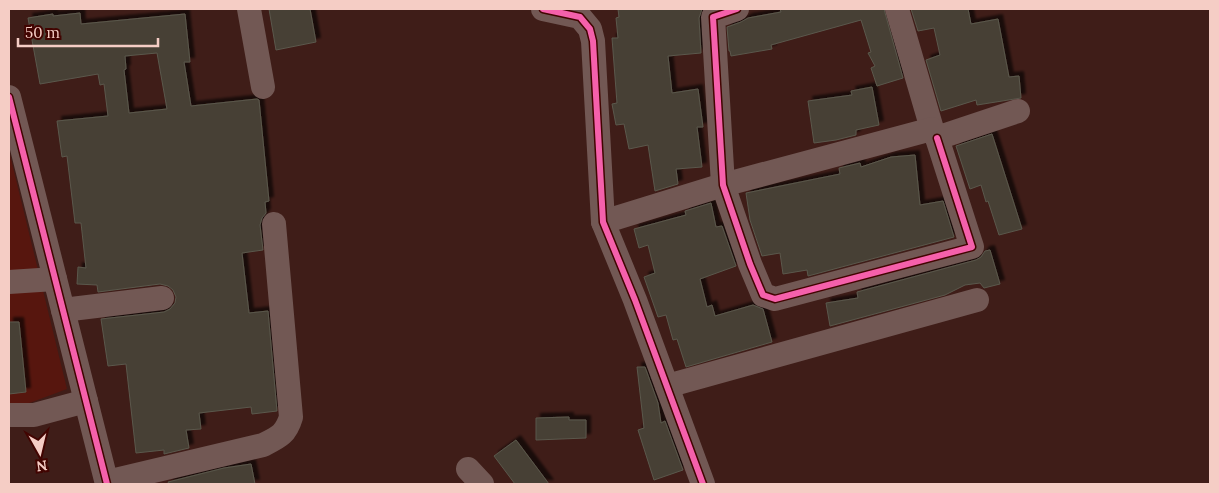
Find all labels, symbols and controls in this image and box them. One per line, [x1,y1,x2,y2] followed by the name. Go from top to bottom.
[18,15,158,47] scale bar
[25,23,60,42] text: 50 m
[15,428,65,478] north arrow
[35,456,48,476] text: N

